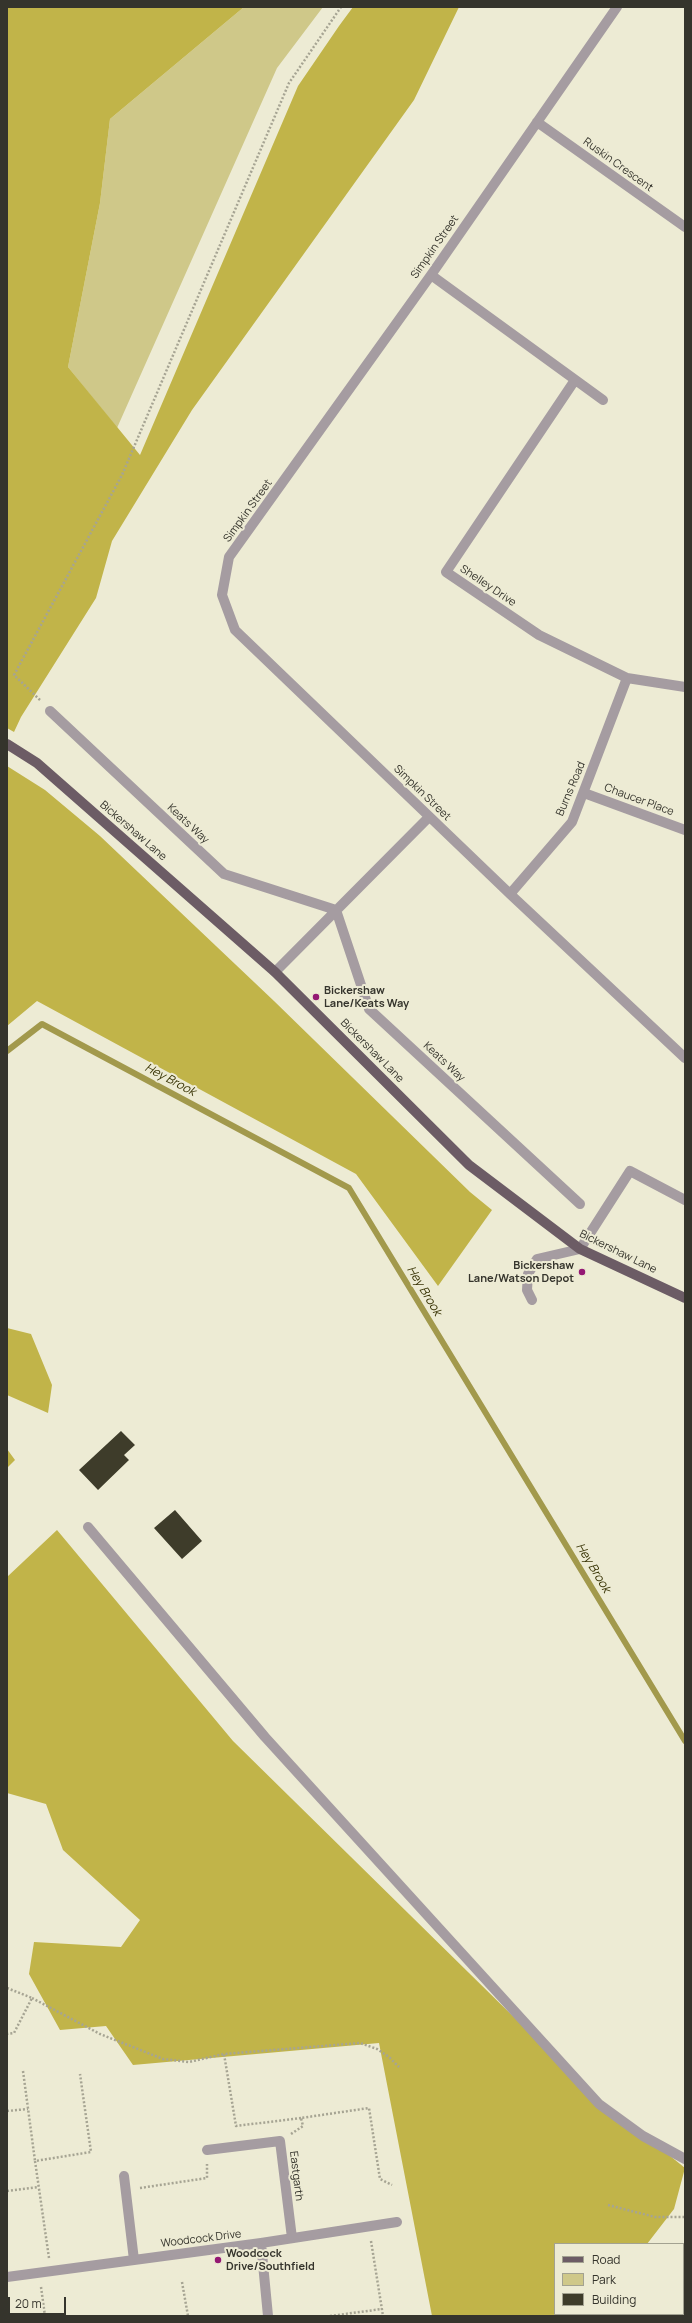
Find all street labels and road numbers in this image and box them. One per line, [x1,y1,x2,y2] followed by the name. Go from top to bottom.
[581,135,655,195] street label: Ruskin Crescent
[408,213,462,281] street label: Simpkin Street
[221,477,275,545] street label: Simpkin Street
[457,562,519,610] street label: Shelley Drive
[554,760,588,818] street label: Burns Road
[391,762,453,824] street label: Simpkin Street
[602,781,676,819] street label: Chaucer Place
[97,798,169,864] street label: Bickershaw Lane
[164,801,212,847] street label: Keats Way
[337,1016,407,1086] street label: Bickershaw Lane
[420,1039,468,1085] street label: Keats Way
[577,1228,659,1276] street label: Bickershaw Lane
[286,2150,306,2202] street label: Eastgarth
[160,2228,242,2250] street label: Woodcock Drive

